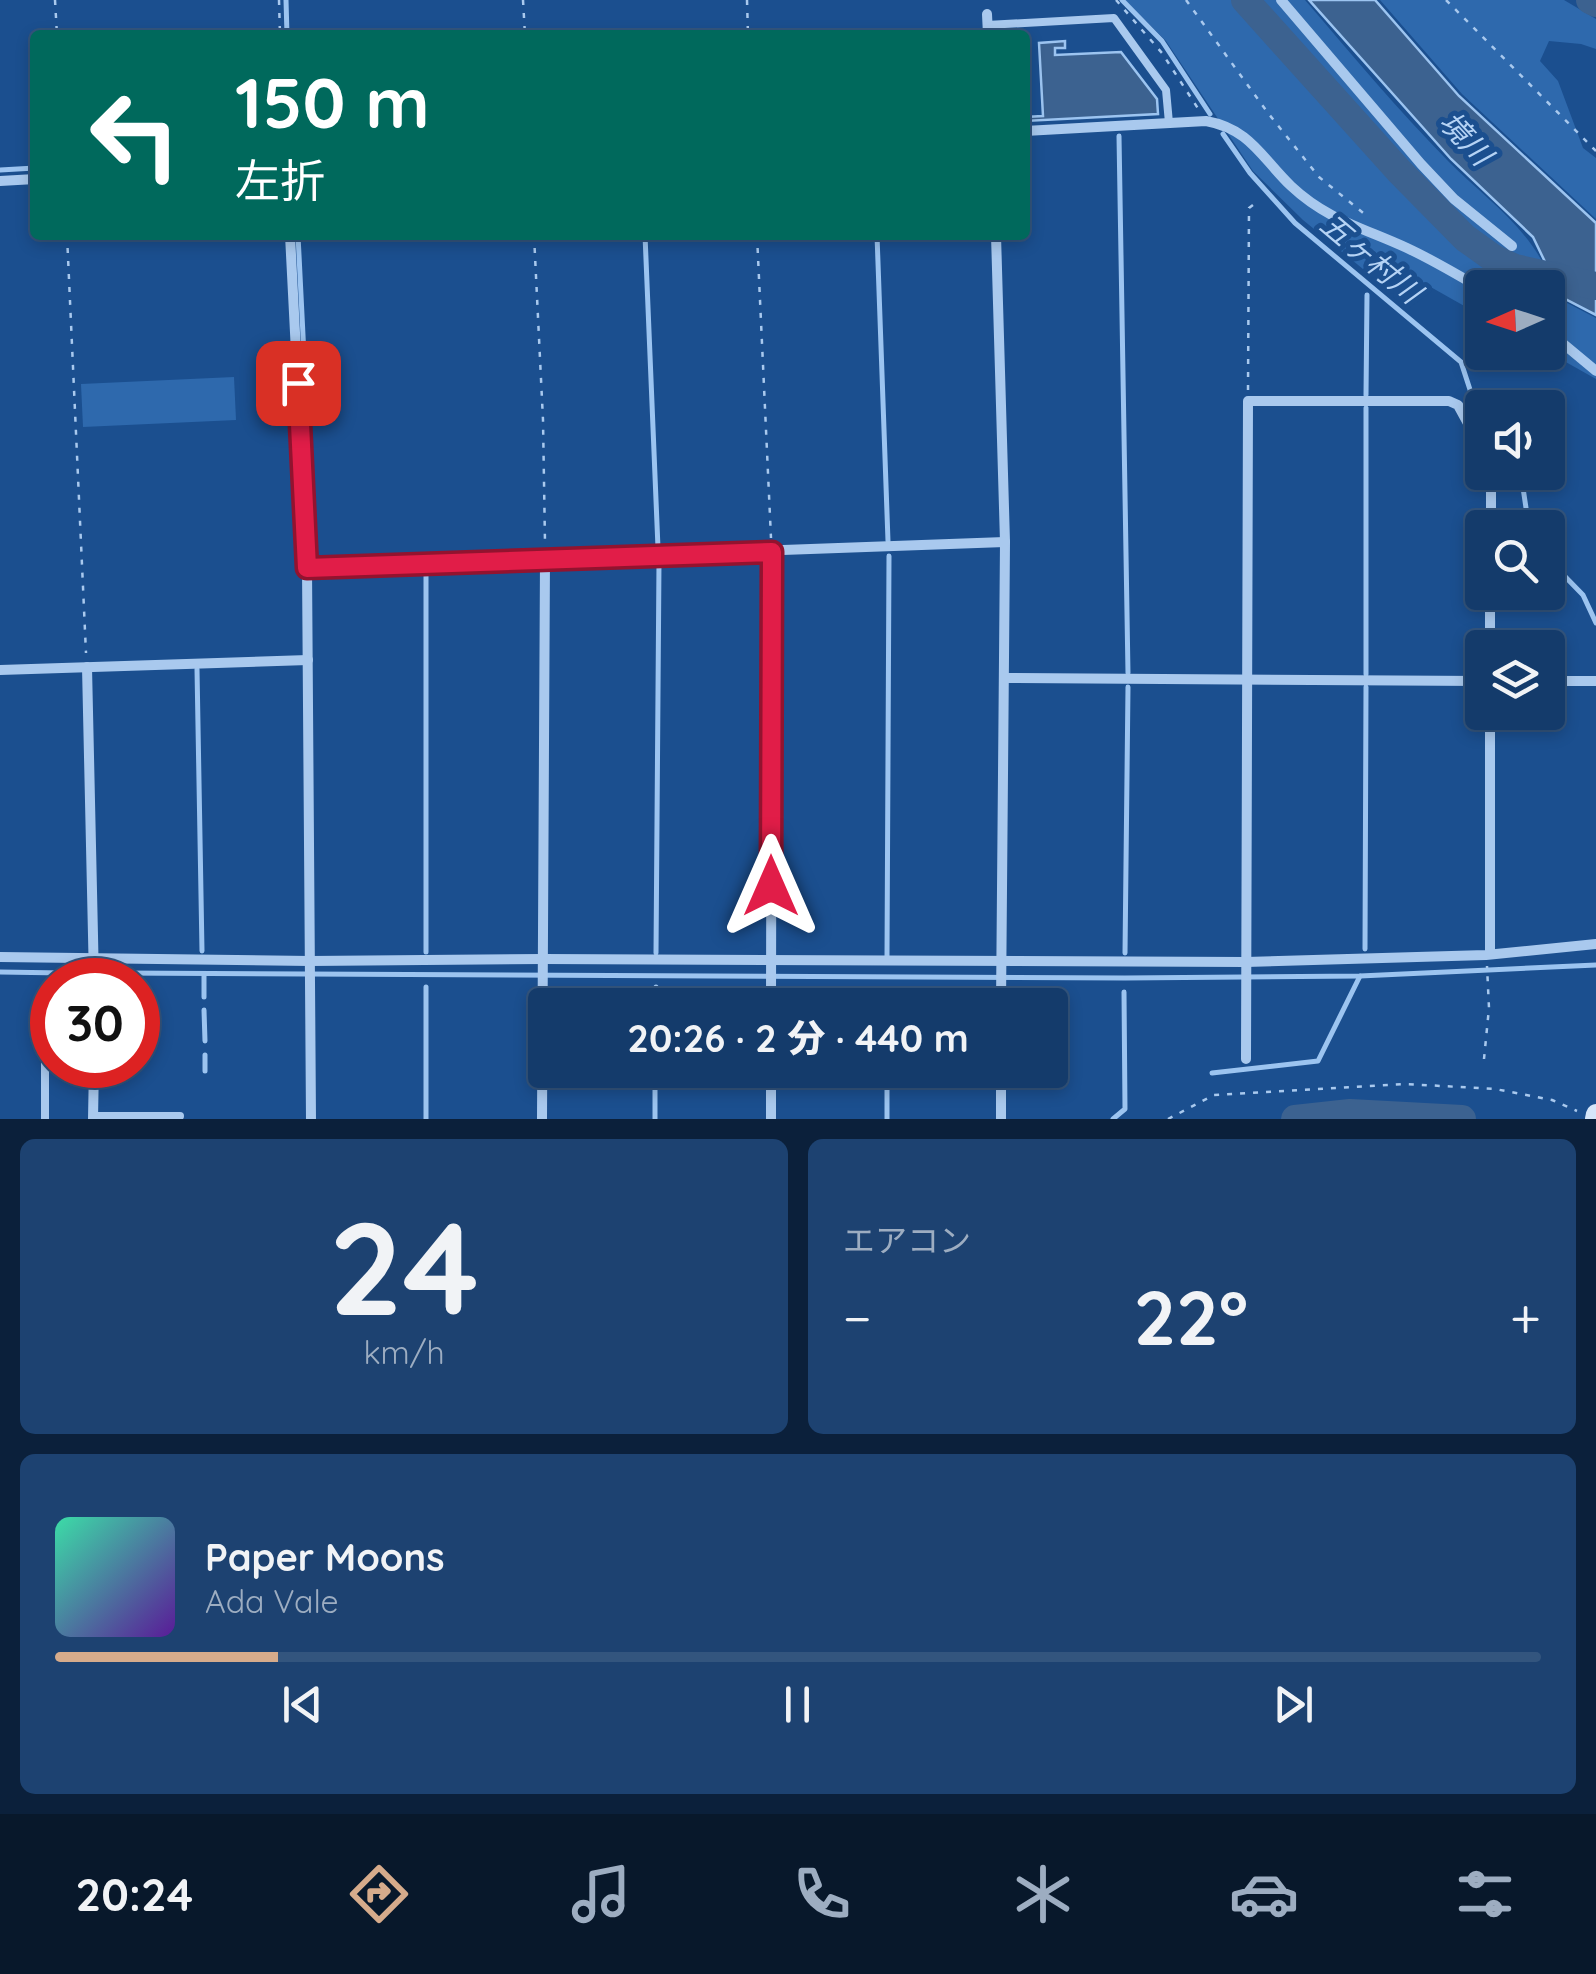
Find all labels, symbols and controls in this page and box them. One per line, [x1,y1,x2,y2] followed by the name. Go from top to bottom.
[235,58,430,146] text: 150 m
[70,70,200,200] icon: left
[1432,103,1502,175] water label: 境川
[235,152,325,208] text: 左折
[1313,205,1431,313] water label: 五ヶ村川
[1465,270,1565,370] north arrow
[1465,270,1565,730] map controls
[256,341,341,426] pin
[271,356,326,411] icon: arrive
[1465,390,1565,490] button: sound
[1465,510,1565,610] button: search
[1465,630,1565,730] button: layers
[719,834,823,938] position arrow
[30,958,160,1088] speed limit sign: 30
[627,1014,969,1062] text: 20:26 · 2 分 · 440 m
[329,1185,479,1348] text: 24
[843,1220,971,1260] text: エアコン
[1133,1270,1248,1364] text: 22°
[843,1283,872,1352] text: −
[1510,1283,1541,1352] text: +
[363,1332,445,1372] text: km/h
[205,1533,445,1581] text: Paper Moons
[205,1581,339,1621] text: Ada Vale
[275,1677,330,1732] icon: previous
[770,1677,825,1732] icon: pause
[1266,1677,1321,1732] icon: next
[344,1859,414,1929] icon: directions
[566,1859,636,1929] icon: music
[787,1859,857,1929] icon: phone
[1008,1859,1078,1929] icon: climate
[1229,1859,1299,1929] icon: car
[1450,1859,1520,1929] icon: filters
[76,1866,193,1922] text: 20:24

